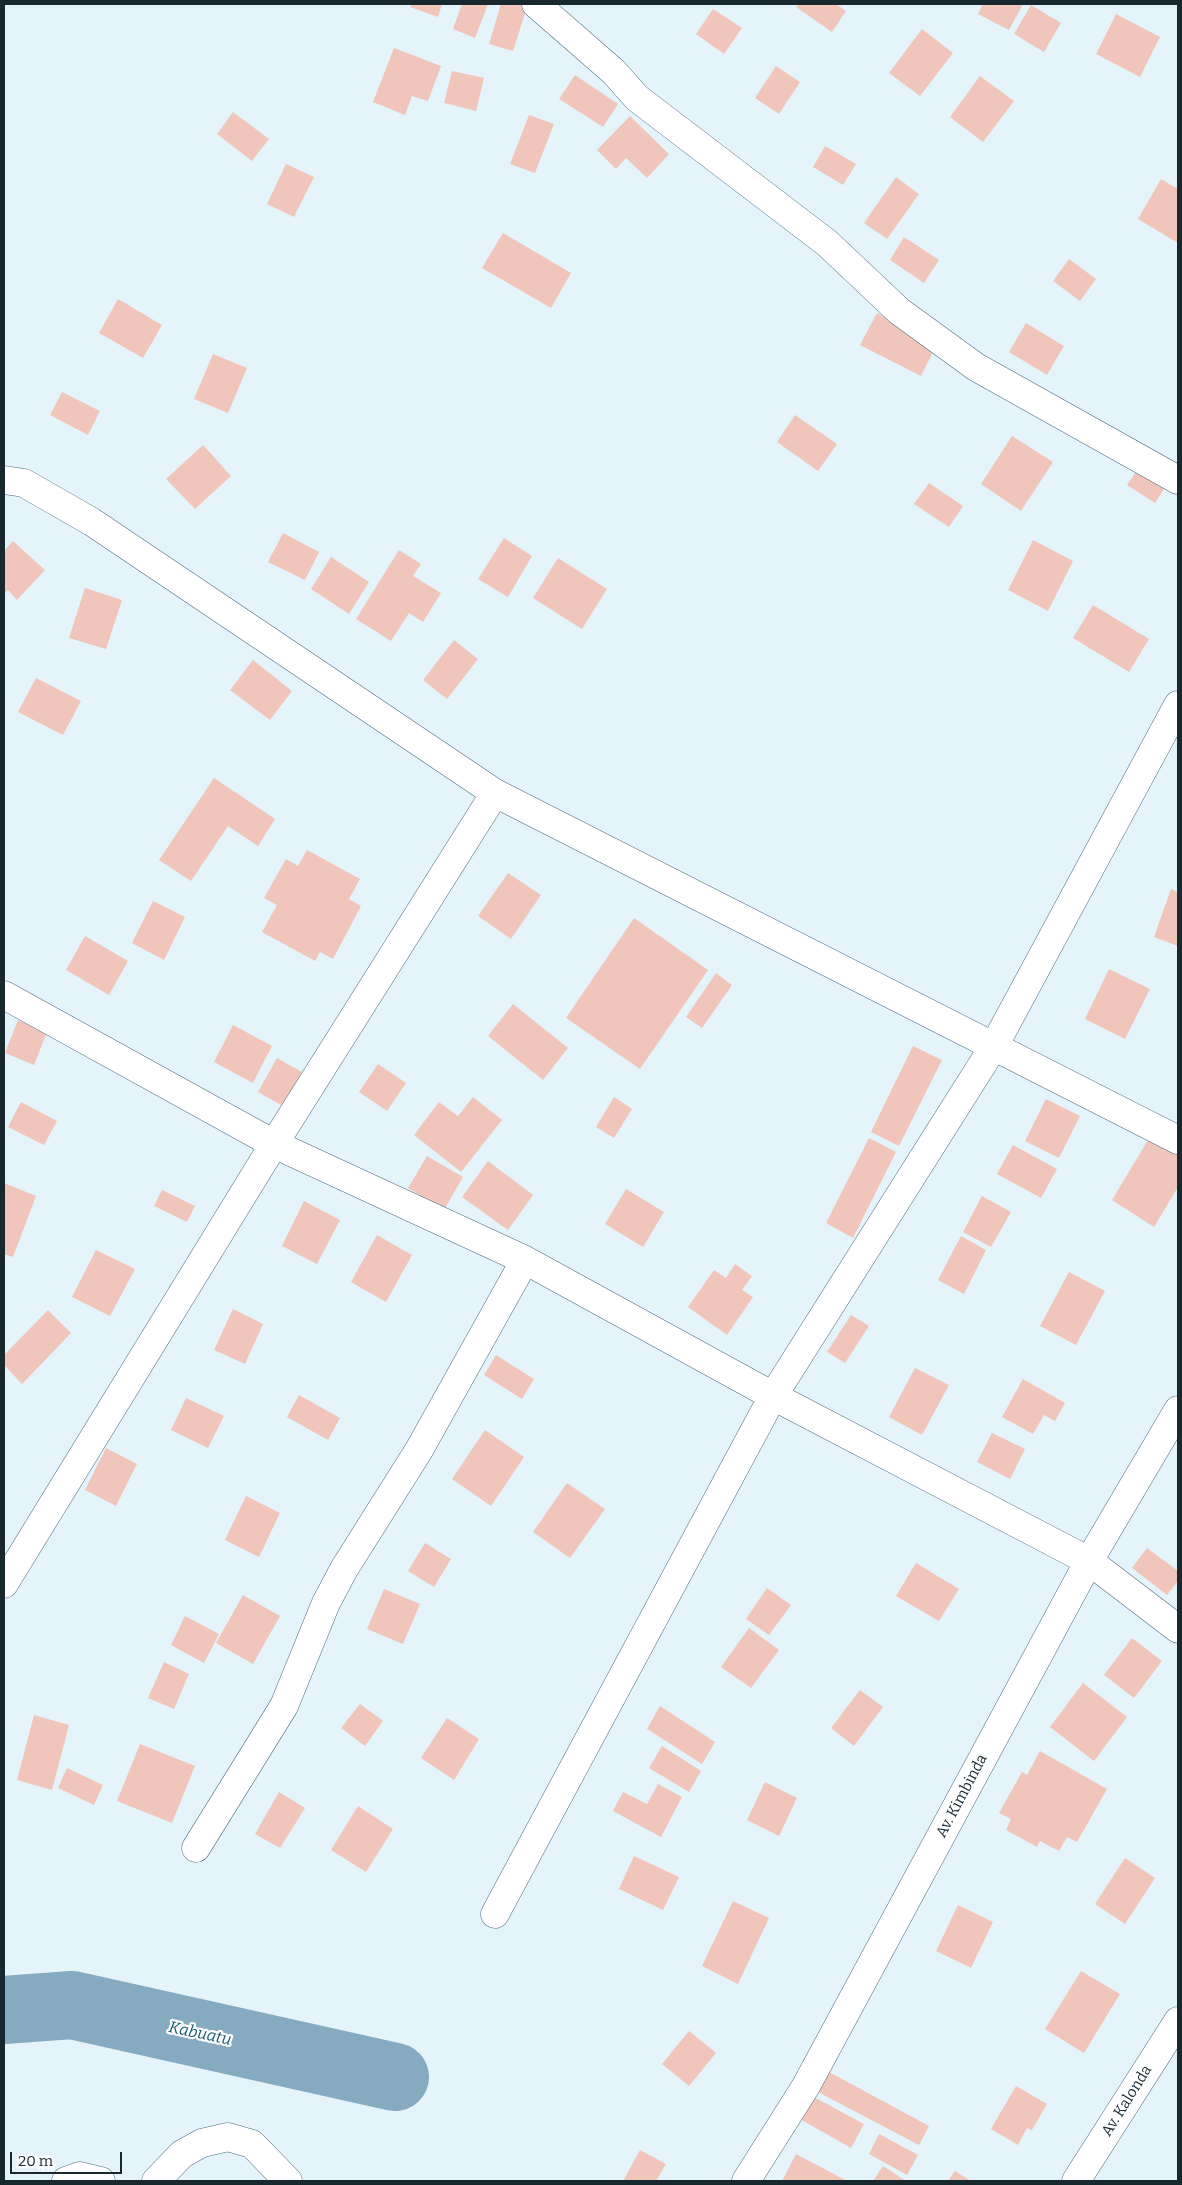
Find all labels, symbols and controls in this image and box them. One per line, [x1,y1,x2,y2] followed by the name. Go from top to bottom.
[933,1751,991,1841] street label: Av. Kimbinda
[167,2018,233,2050] water label: Kabuatu
[1098,2062,1156,2140] street label: Av. Kalonda
[12,2142,125,2174] scale bar
[18,2152,53,2170] text: 20 m

